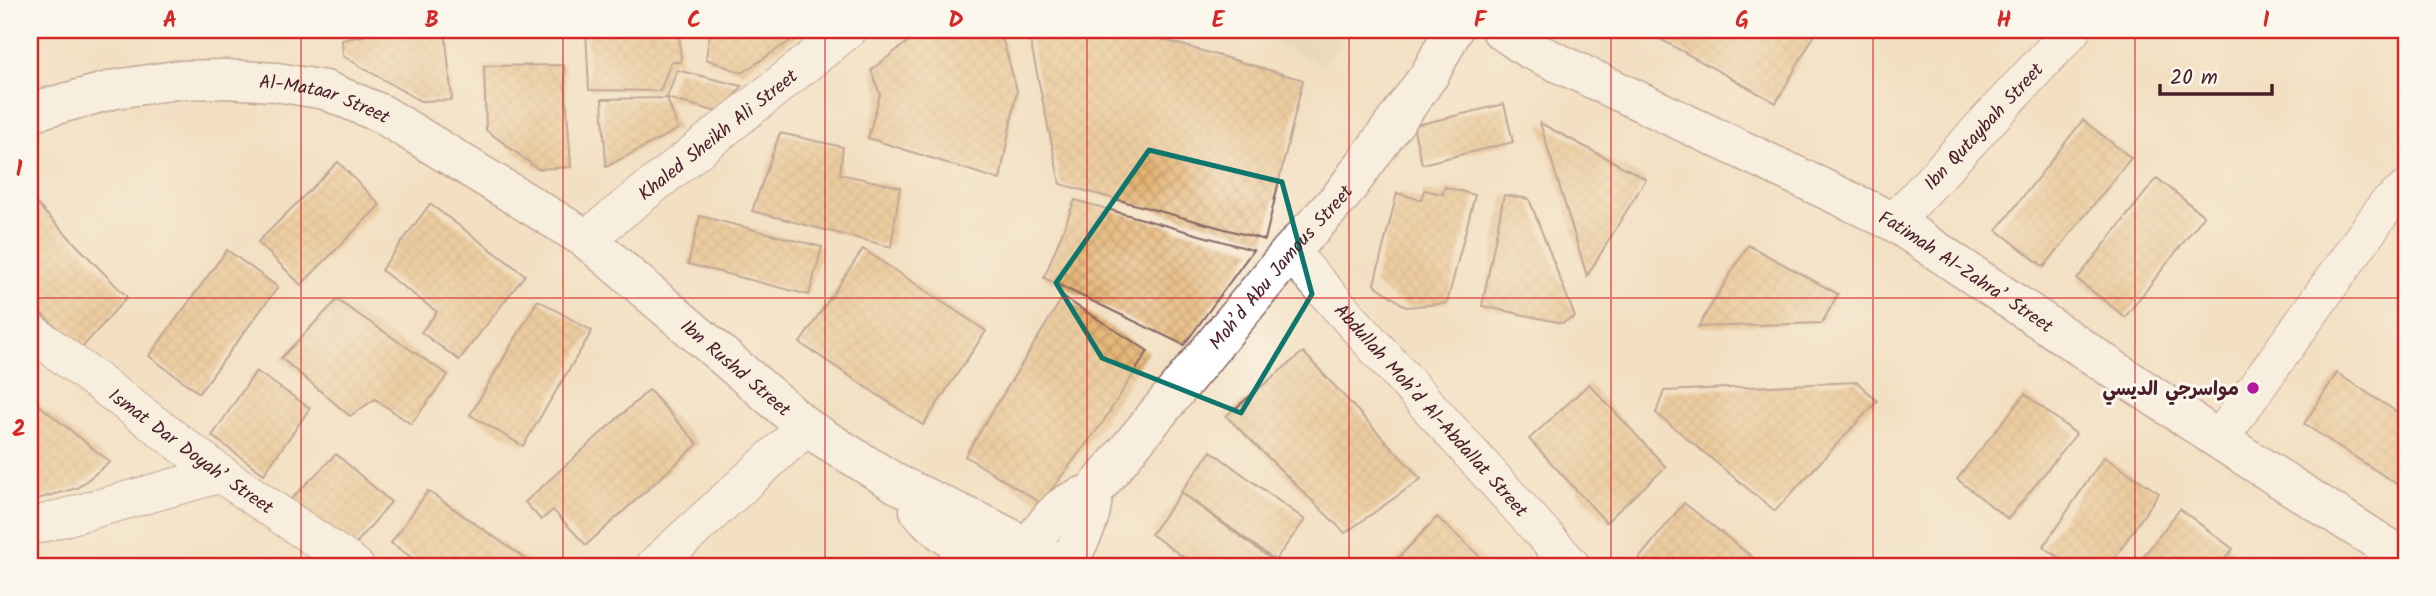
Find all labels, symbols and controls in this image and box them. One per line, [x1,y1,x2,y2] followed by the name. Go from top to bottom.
[163,3,177,39] text: A
[425,3,439,39] text: B
[687,3,701,39] text: C
[948,3,964,39] text: D
[1212,3,1226,39] text: E
[1474,3,1488,39] text: F
[1735,3,1749,39] text: G
[1997,3,2012,39] text: H
[2262,3,2270,39] text: I
[2160,52,2272,96] scale bar
[1917,56,2052,198] street label: Ibn Qutaybah Street
[632,62,806,209] street label: Khaled Sheikh Ali Street
[2170,62,2218,95] text: 20 m
[258,68,396,133] street label: Al-Mataar Street
[16,152,23,188] text: 1
[1202,179,1362,357] street label: Moh’d Abu Jamous Street
[1873,204,2059,342] street label: Fatimah Al-Zahra’ Street
[1326,297,1535,525] street label: Abdullah Moh’d Al-Abdallat Street
[673,313,797,425] street label: Ibn Rushd Street
[2102,375,2239,405] place label: مواسرجي الديسي
[2245,380,2261,396] marker: مواسرجي الديسي
[101,382,280,523] street label: Ismat Dar Doyah’ Street
[12,412,26,448] text: 2

